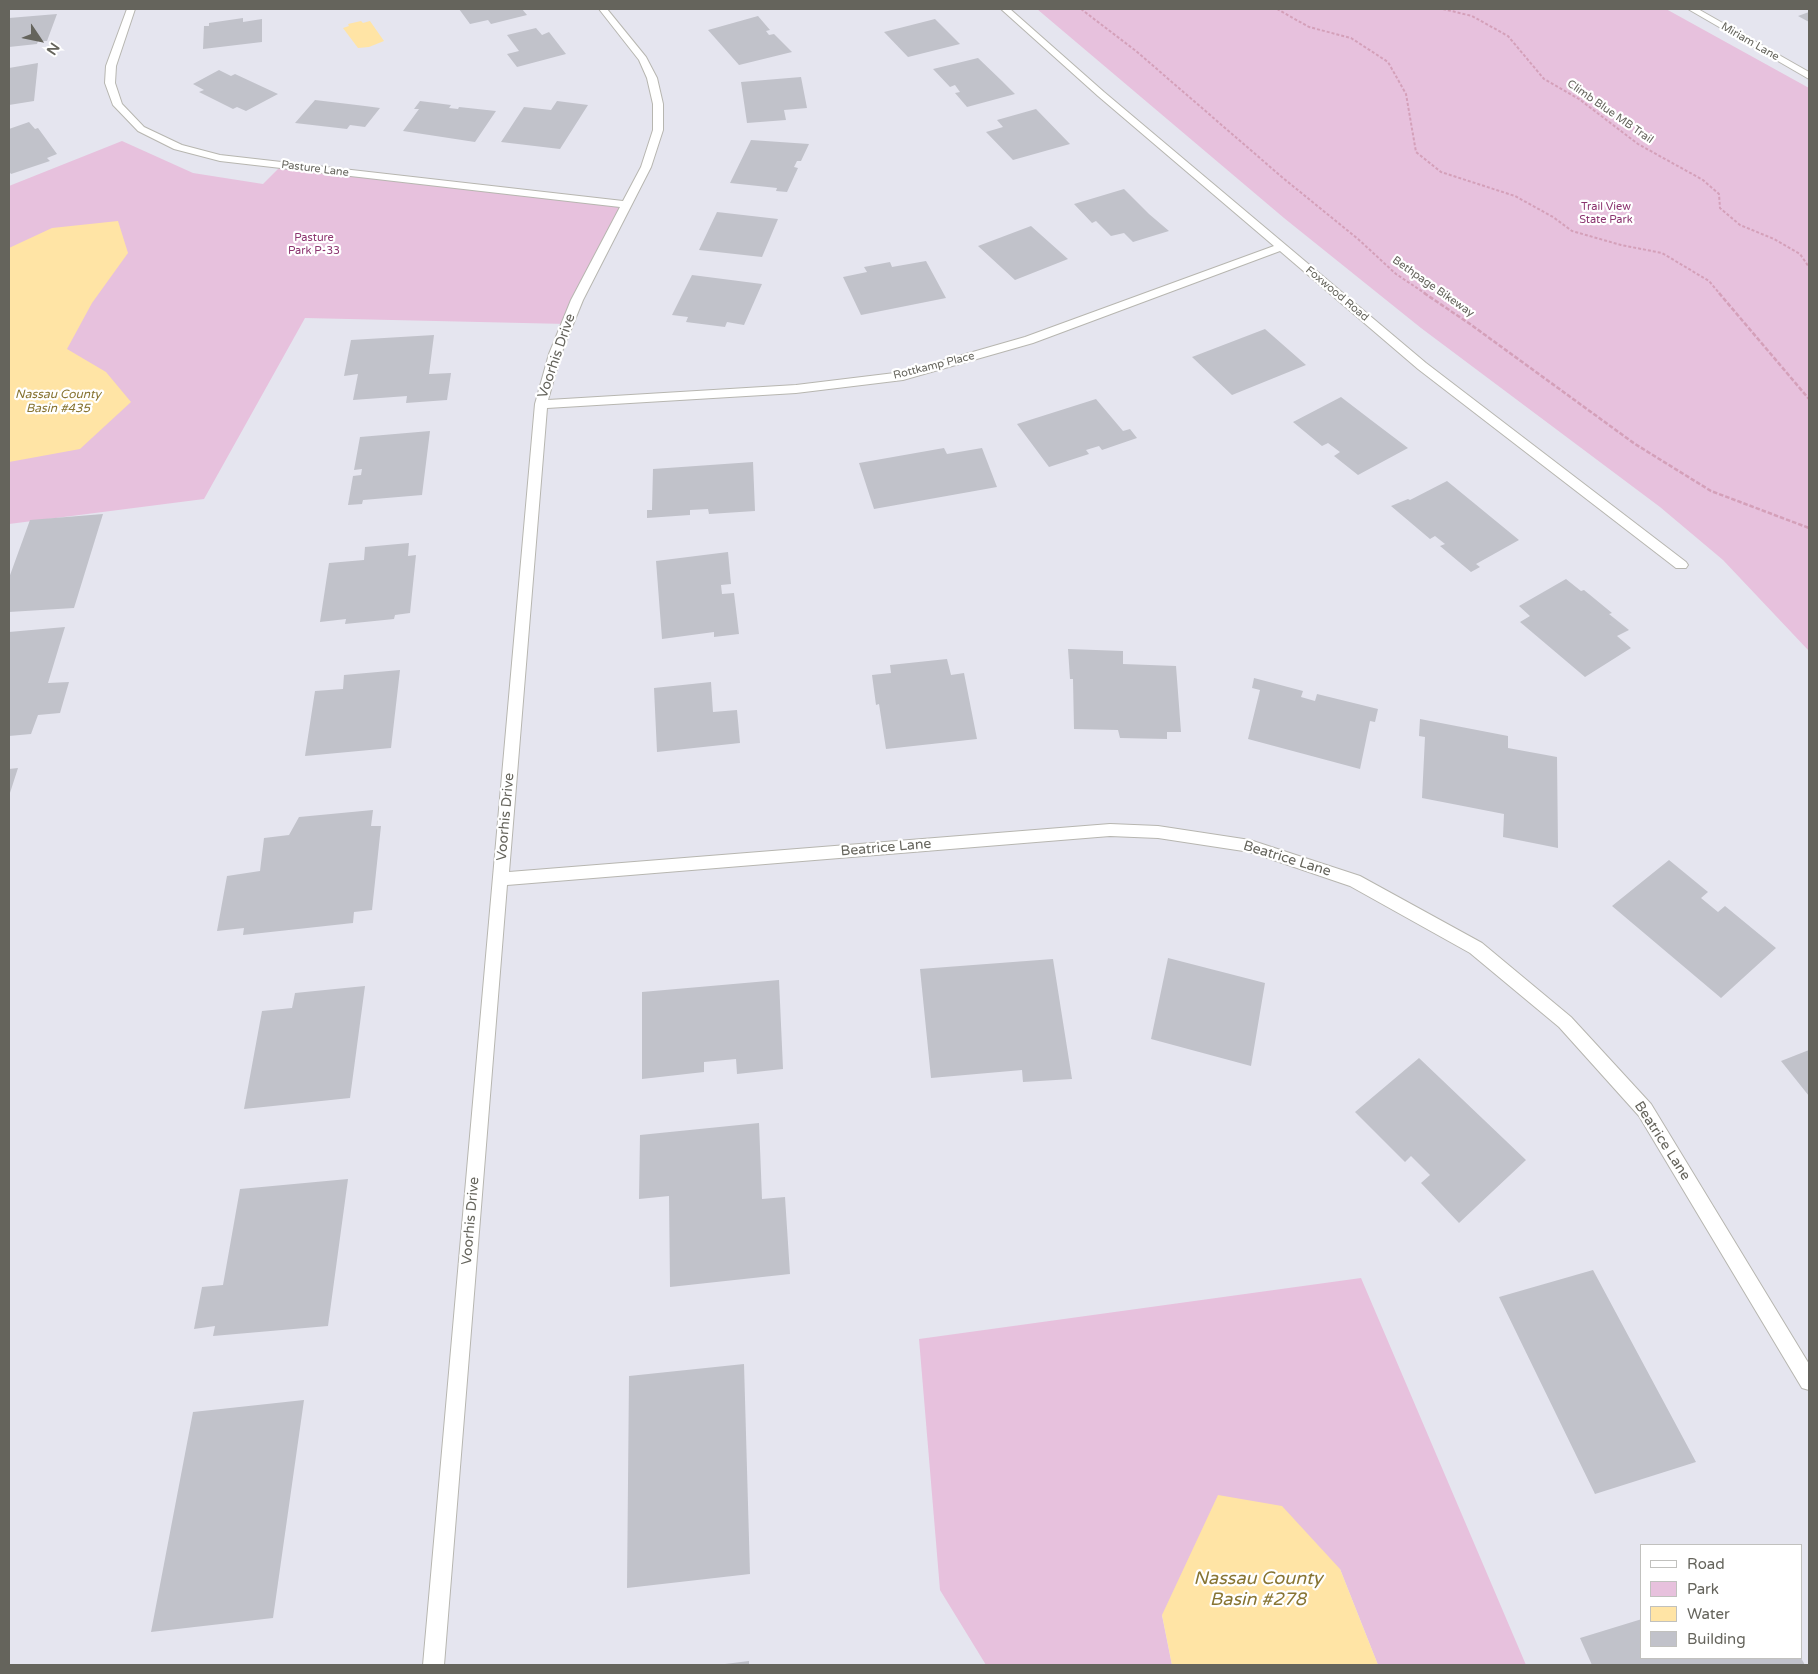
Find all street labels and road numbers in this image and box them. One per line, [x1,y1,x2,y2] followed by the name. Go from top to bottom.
[1719,20,1781,64] street label: Miriam Lane
[1564,77,1656,147] street label: Climb Blue MB Trail
[280,158,350,180] street label: Pasture Lane
[1390,254,1476,320] street label: Bethpage Bikeway
[1303,264,1371,324] street label: Foxwood Road
[535,312,579,400] street label: Voorhis Drive
[892,350,976,382] street label: Rottkamp Place
[494,772,518,862] street label: Voorhis Drive
[840,836,932,860] street label: Beatrice Lane
[1241,838,1333,880] street label: Beatrice Lane
[1630,1098,1694,1184] street label: Beatrice Lane
[459,1176,483,1266] street label: Voorhis Drive

